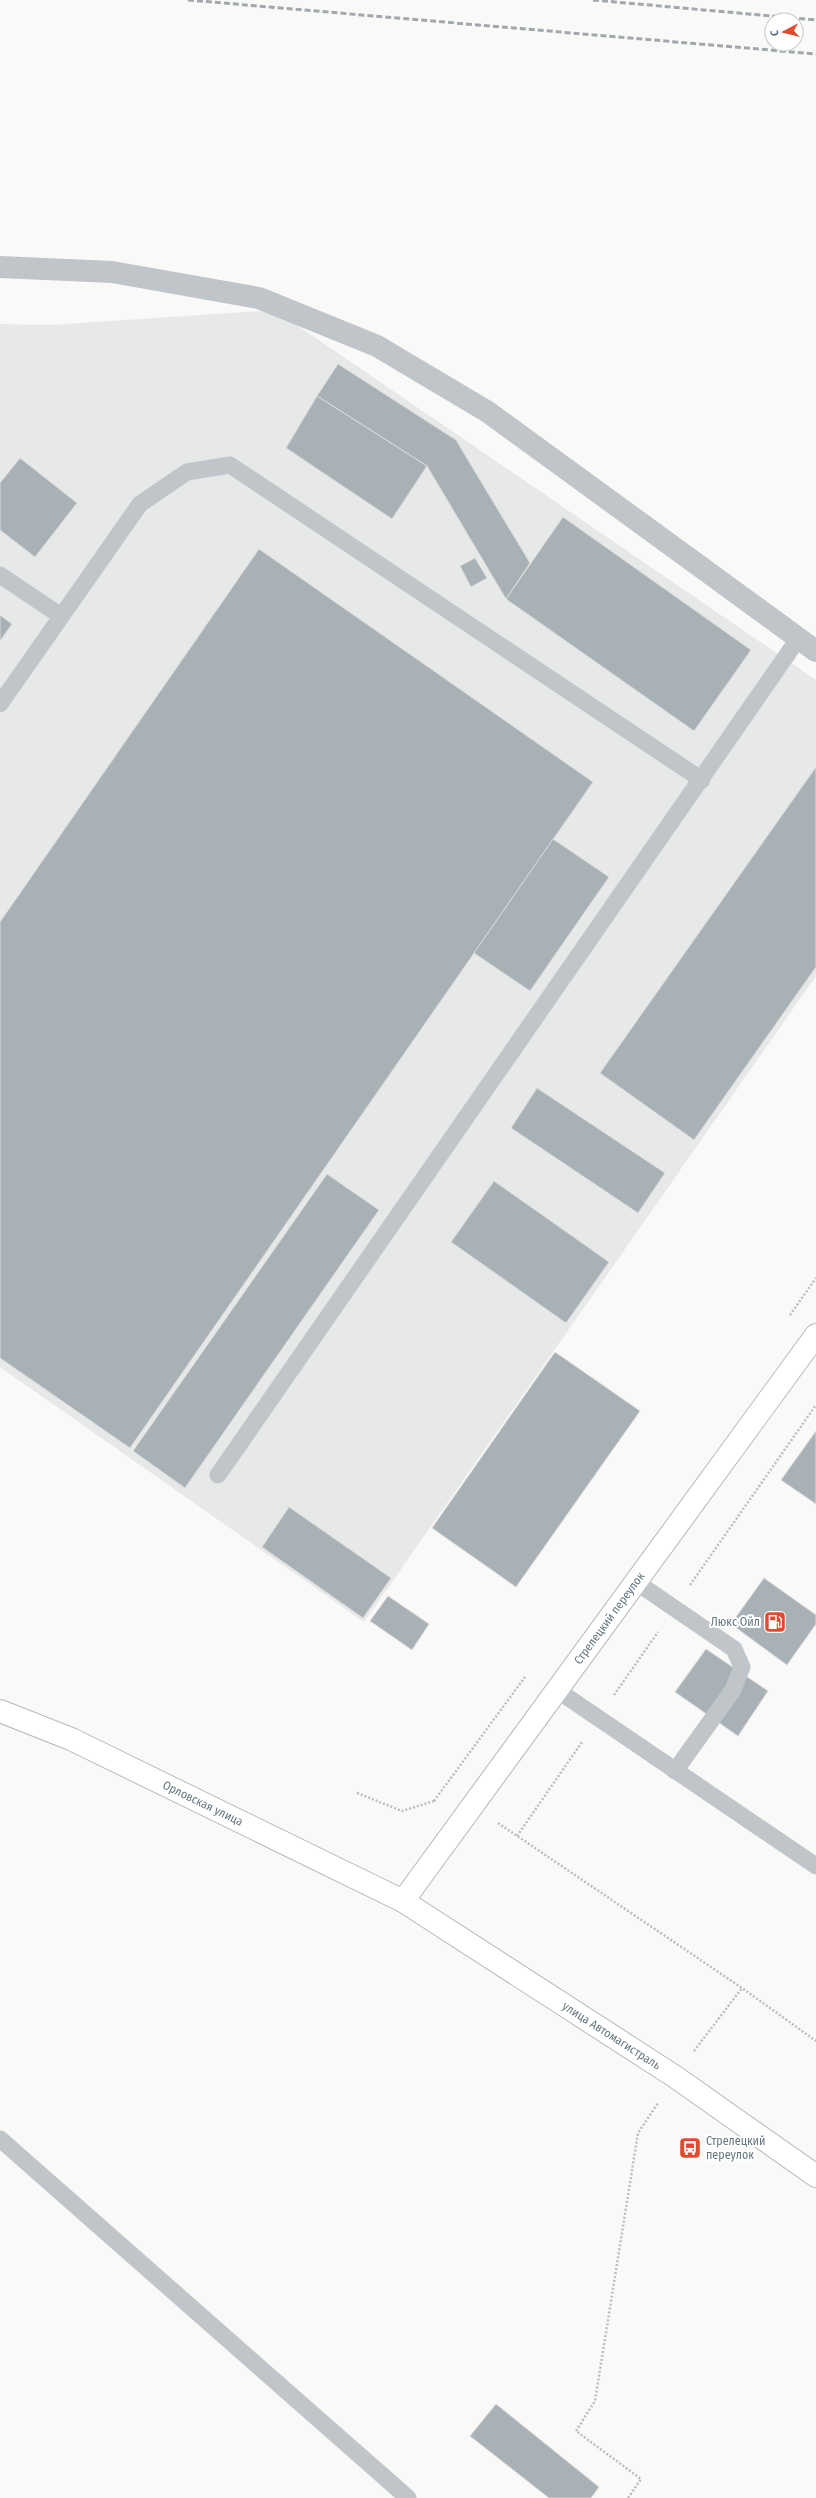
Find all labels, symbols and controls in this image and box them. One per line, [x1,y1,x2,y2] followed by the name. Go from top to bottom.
[764,12,804,52] north arrow
[768,29,781,37] text: С
[571,1569,648,1667] street label: Стрелецкий переулок
[762,1609,788,1635] fuel station icon: Люкс Ойл
[711,1615,760,1629] place label: Люкс Ойл
[160,1778,245,1829] street label: Орловская улица
[560,1999,664,2073] street label: улица Автомагистраль
[706,2134,766,2162] place label: Стрелецкий переулок
[677,2135,703,2161] bus stop icon: Стрелецкий переулок

